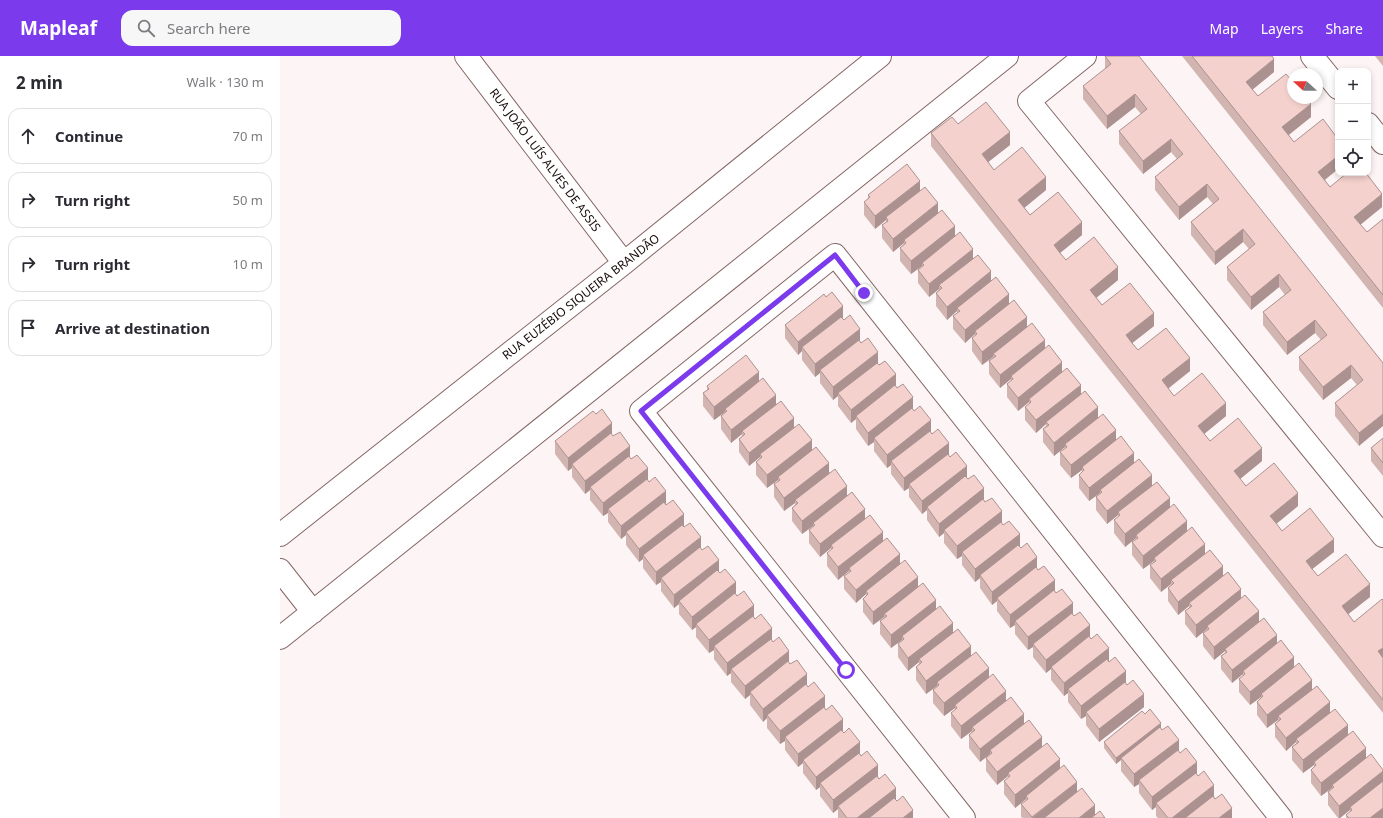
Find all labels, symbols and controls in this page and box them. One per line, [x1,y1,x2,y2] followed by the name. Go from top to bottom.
[121,10,401,46] search box
[20,15,97,41] text: Mapleaf
[135,17,157,39] icon: search
[167,18,251,38] text: Search here
[1210,19,1239,38] text: Map
[1261,19,1303,38] text: Layers
[1325,19,1363,38] text: Share
[1287,68,1323,104] north arrow
[1335,68,1371,176] map controls
[1335,68,1371,104] button: +
[16,71,63,94] text: 2 min
[186,73,264,91] text: Walk · 130 m
[486,85,605,235] street label: RUA JOÃO LUÍS ALVES DE ASSIS
[1335,104,1371,140] button: −
[17,125,39,147] icon: ahead
[55,126,123,146] text: Continue
[233,127,263,145] text: 70 m
[1335,140,1371,176] button: locate
[17,189,39,211] icon: right
[55,190,130,210] text: Turn right
[233,191,263,209] text: 50 m
[498,230,663,363] street label: RUA EUZÉBIO SIQUEIRA BRANDÃO
[17,253,39,275] icon: right
[55,254,130,274] text: Turn right
[233,255,263,273] text: 10 m
[855,284,873,302] route end
[17,317,39,339] icon: arrive
[55,318,210,338] text: Arrive at destination
[837,661,855,679] route start

